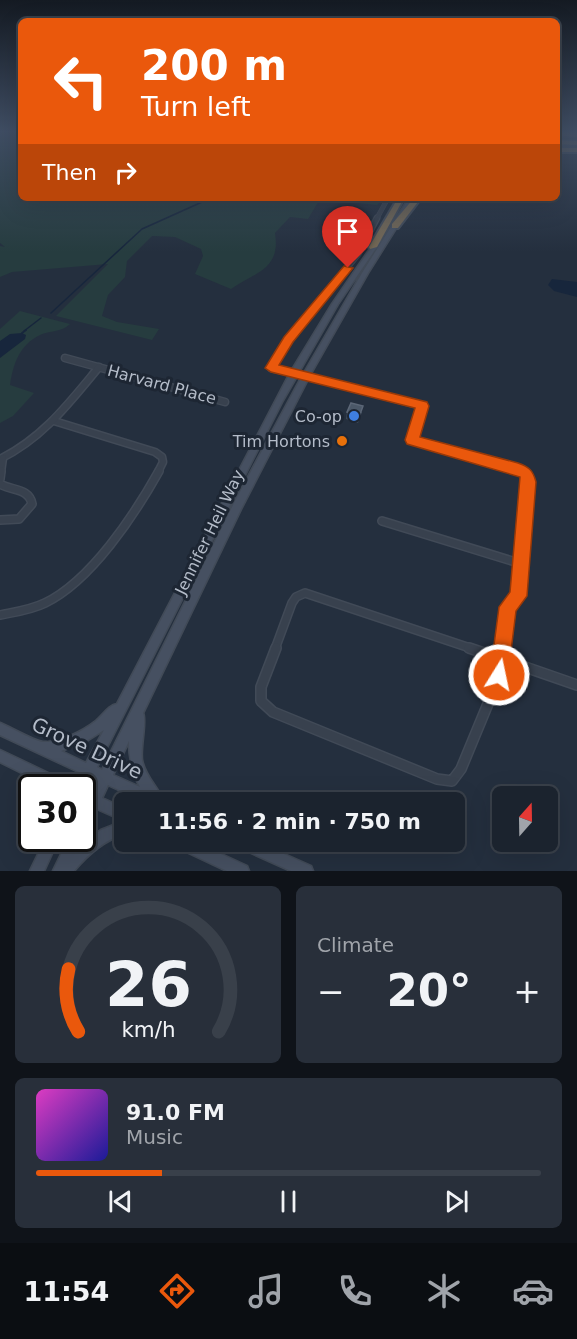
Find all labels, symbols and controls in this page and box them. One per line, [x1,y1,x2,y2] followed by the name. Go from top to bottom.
[141,41,287,90] text: 200 m
[42,42,120,120] icon: left
[141,91,251,122] text: Turn left
[109,156,142,189] icon: right
[42,160,97,185] text: Then
[322,206,373,268] pin
[331,215,364,248] icon: arrive
[105,361,218,408] street label: Harvard Place
[295,407,342,426] place label: Co-op
[347,409,361,423] marker: Co-op
[232,432,330,451] place label: Tim Hortons
[335,434,349,448] marker: Tim Hortons
[171,467,248,599] street label: Jennifer Heil Way
[467,643,531,707] position arrow
[28,712,146,784] street label: Grove Drive
[18,774,96,852] speed limit sign: 30
[492,786,558,852] north arrow
[492,786,558,852] map controls
[158,809,421,834] text: 11:56 · 2 min · 750 m
[317,933,394,957] text: Climate
[105,948,191,1021] text: 26
[386,964,472,1017] text: 20°
[317,972,345,1011] text: −
[513,972,541,1011] text: +
[121,1017,175,1042] text: km/h
[126,1100,225,1125] text: 91.0 FM
[126,1125,183,1149] text: Music
[104,1185,137,1218] icon: previous
[272,1185,305,1218] icon: pause
[440,1185,473,1218] icon: next
[156,1270,198,1312] icon: directions
[245,1270,287,1312] icon: music
[334,1270,376,1312] icon: phone
[423,1270,465,1312] icon: climate
[512,1270,554,1312] icon: car
[23,1276,109,1307] text: 11:54

